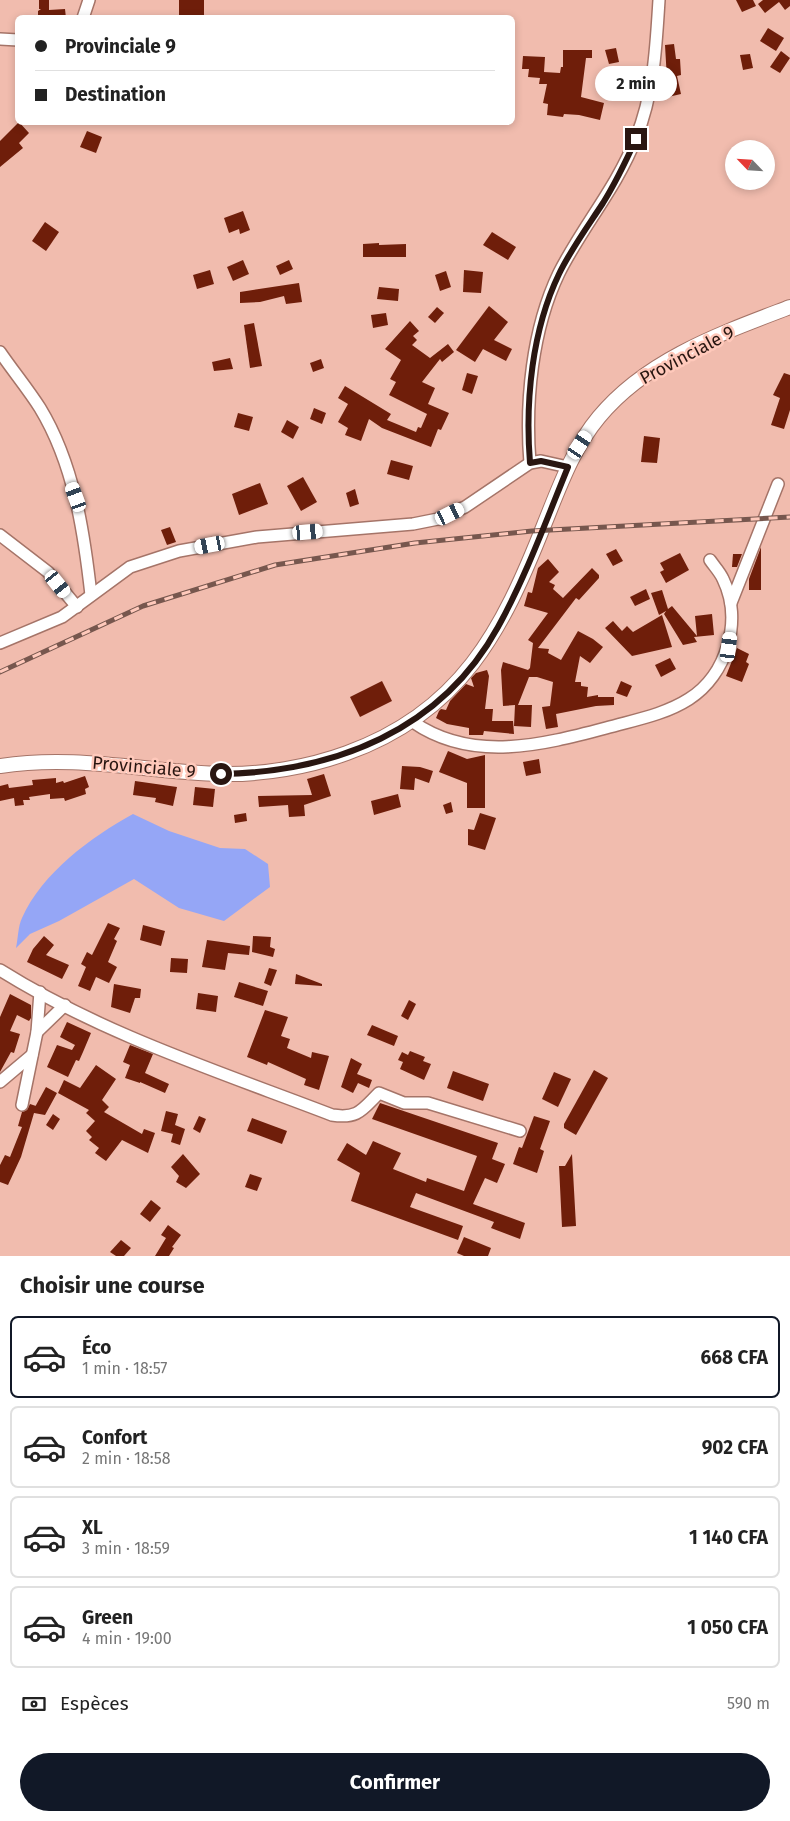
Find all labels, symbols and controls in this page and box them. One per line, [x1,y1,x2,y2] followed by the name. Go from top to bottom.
[65,35,176,58] text: Provinciale 9
[595,66,677,102] callout: 2 min
[616,74,656,93] text: 2 min
[65,83,166,106] text: Destination
[625,128,647,150] route end
[725,140,775,190] north arrow
[725,140,775,190] map controls
[636,321,738,389] street label: Provinciale 9
[565,428,594,462] car
[63,480,88,514] car
[433,501,466,527] car
[292,523,323,541] car
[193,535,226,555] car
[42,568,73,600] car
[719,631,738,663] car
[91,752,197,782] street label: Provinciale 9
[210,763,232,785] route start
[20,1272,205,1299] text: Choisir une course
[22,1335,67,1380] icon: car
[82,1336,111,1359] text: Éco
[701,1346,768,1369] text: 668 CFA
[82,1359,167,1378] text: 1 min · 18:57
[22,1425,67,1470] icon: car
[82,1426,147,1449] text: Confort
[702,1436,768,1459] text: 902 CFA
[82,1449,171,1468] text: 2 min · 18:58
[22,1515,67,1560] icon: car
[82,1516,103,1539] text: XL
[689,1526,768,1549] text: 1 140 CFA
[82,1539,170,1558] text: 3 min · 18:59
[22,1605,67,1650] icon: car
[82,1606,133,1629] text: Green
[687,1616,768,1639] text: 1 050 CFA
[82,1629,172,1648] text: 4 min · 19:00
[20,1690,48,1718] icon: cash
[60,1692,129,1715] text: Espèces
[727,1694,770,1713] text: 590 m
[20,1753,770,1811] button: Confirmer

